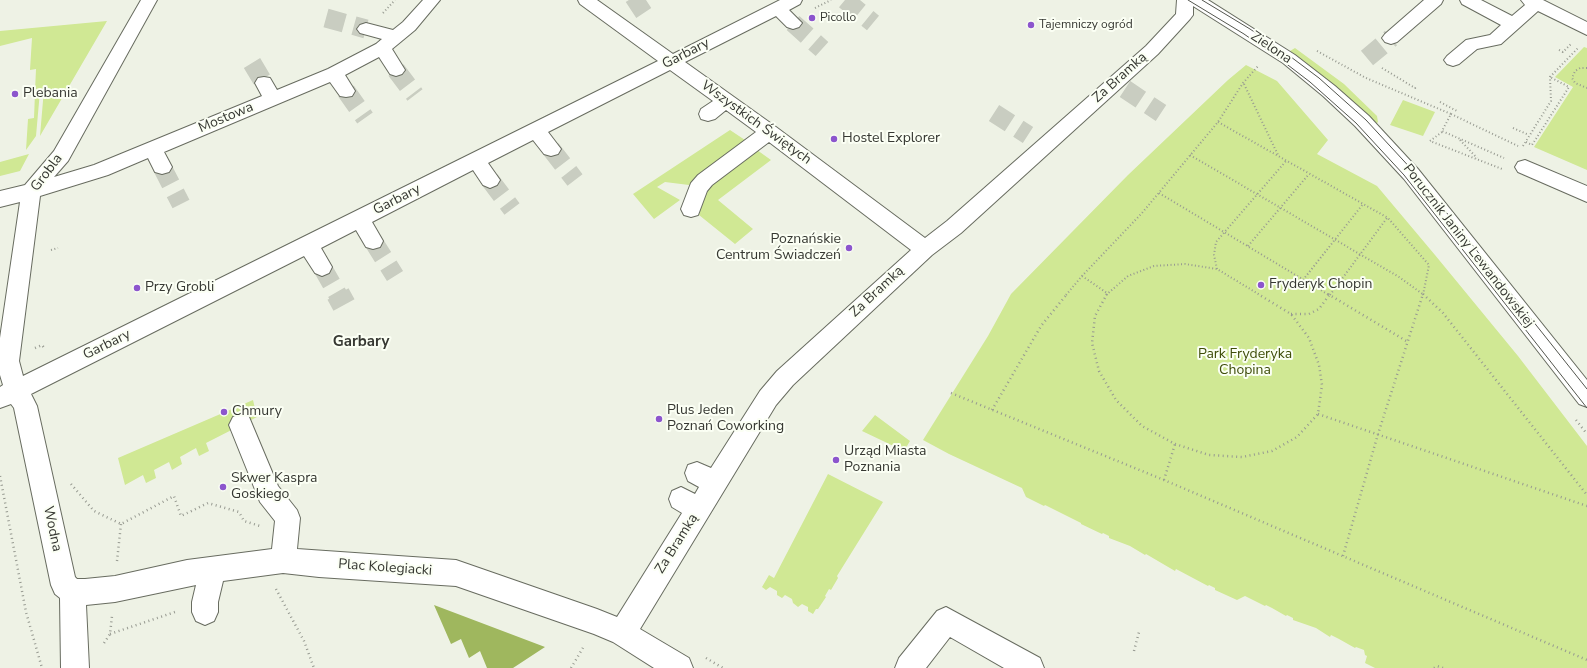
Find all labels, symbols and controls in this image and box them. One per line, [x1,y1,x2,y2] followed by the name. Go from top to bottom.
[820,11,856,25] place label: Picollo
[807,13,817,23] marker: Picollo
[1039,18,1133,32] place label: Tajemniczy ogród
[1026,20,1036,30] marker: Tajemniczy ogród
[1247,28,1295,68] street label: Zielona
[660,35,712,73] street label: Garbary
[1089,49,1151,107] street label: Za Bramką
[698,77,814,169] street label: Wszystkich Świętych
[23,86,78,102] place label: Plebania
[10,89,20,99] marker: Plebania
[196,99,256,137] street label: Mostowa
[842,131,940,147] place label: Hostel Explorer
[829,134,839,144] marker: Hostel Explorer
[27,151,67,195] street label: Grobla
[1399,161,1537,331] street label: Porucznik Janiny Lewandowskiej
[371,181,423,219] street label: Garbary
[716,232,841,264] place label: Poznańskie Centrum Świadczeń
[844,243,854,253] marker: Poznańskie Centrum Świadczeń
[847,263,907,321] street label: Za Bramką
[1269,277,1372,293] place label: Fryderyk Chopin
[145,280,214,296] place label: Przy Grobli
[1256,280,1266,290] marker: Fryderyk Chopin
[132,283,142,293] marker: Przy Grobli
[80,326,134,364] street label: Garbary
[333,333,389,351] district label: Garbary
[1198,347,1292,380] park label: Park Fryderyka Chopina
[667,403,784,436] place label: Plus Jeden Poznań Coworking
[232,404,282,420] place label: Chmury
[219,407,229,417] marker: Chmury
[654,414,664,424] marker: Plus Jeden Poznań Coworking
[844,444,926,476] place label: Urząd Miasta Poznania
[831,455,841,465] marker: Urząd Miasta Poznania
[231,471,318,504] place label: Skwer Kaspra Goskiego
[218,482,228,492] marker: Skwer Kaspra Goskiego
[39,505,65,553] street label: Wodna
[652,511,702,577] street label: Za Bramką
[338,556,432,580] street label: Plac Kolegiacki

